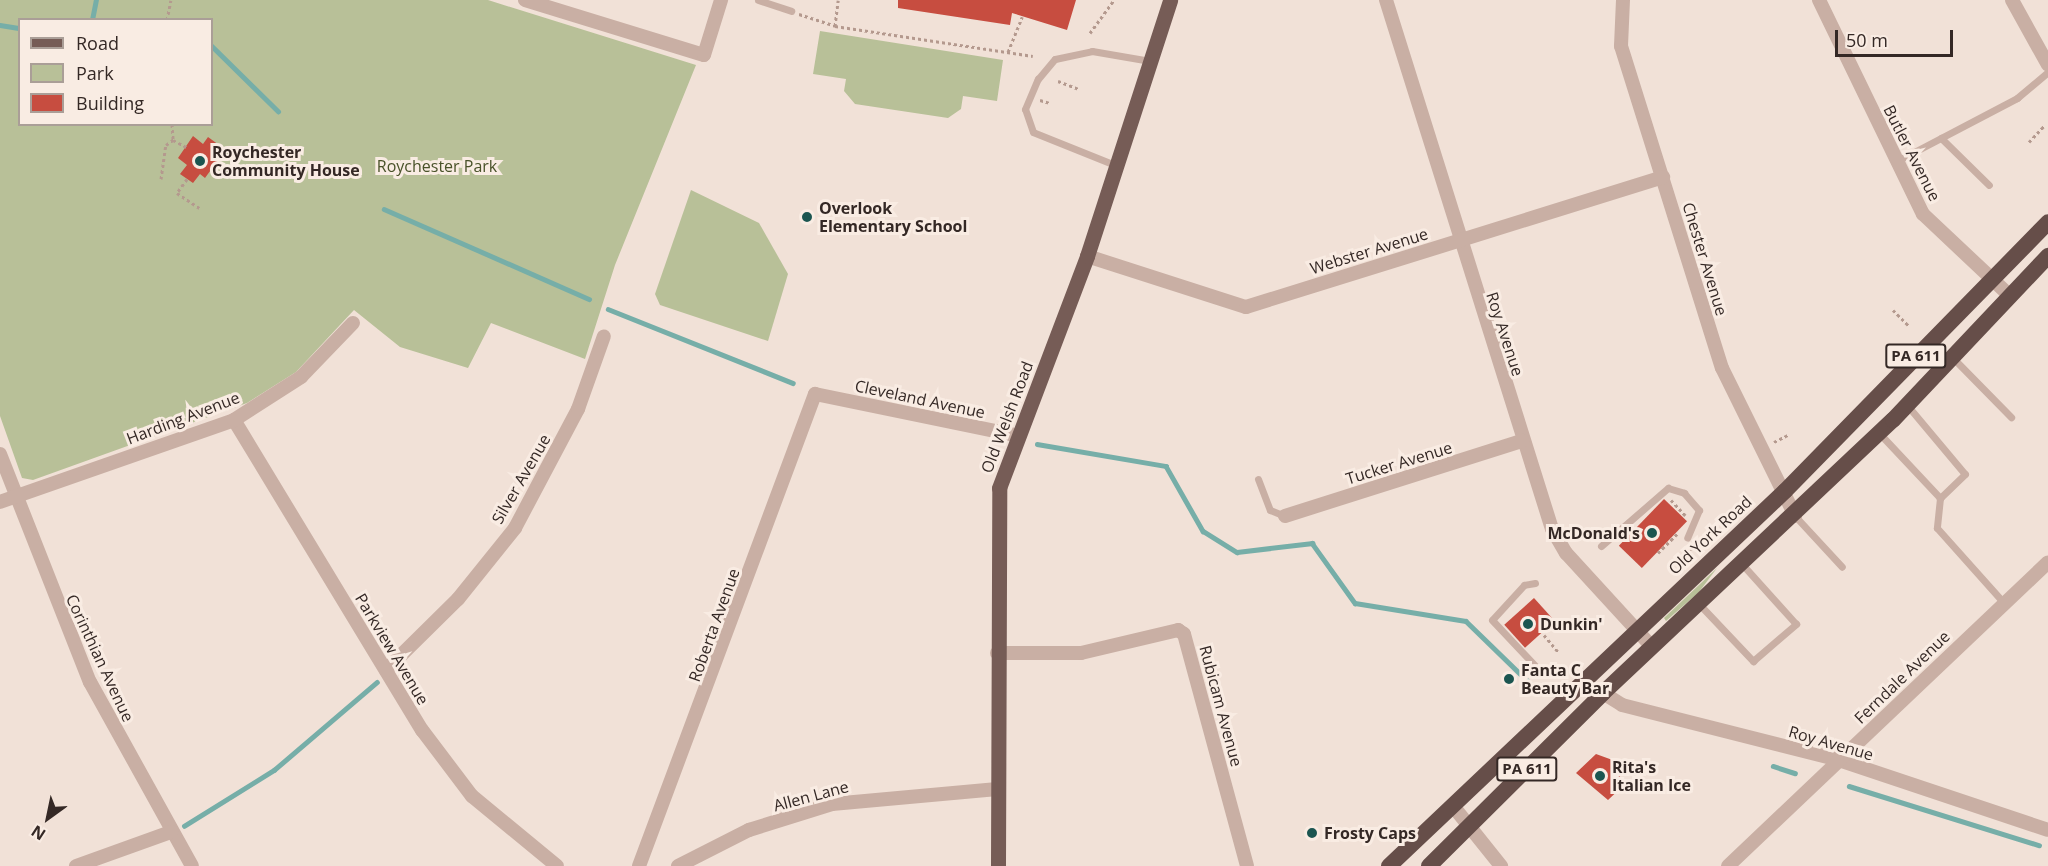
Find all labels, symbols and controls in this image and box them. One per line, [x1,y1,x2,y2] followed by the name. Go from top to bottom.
[18,18,213,126] legend
[1838,18,1956,56] scale bar
[1846,28,1888,52] text: 50 m
[76,31,119,55] text: Road
[76,61,114,85] text: Park
[76,91,144,115] text: Building
[1880,102,1944,204] street label: Butler Avenue
[212,142,360,180] place label: Roychester Community House
[193,154,207,168] marker: Roychester Community House
[377,156,497,176] park label: Roychester Park
[819,198,967,236] place label: Overlook Elementary School
[1679,200,1731,318] street label: Chester Avenue
[800,210,814,224] marker: Overlook Elementary School
[1308,224,1430,278] street label: Webster Avenue
[1482,289,1528,379] street label: Roy Avenue
[1884,344,1948,368] road number: PA 611
[977,358,1037,476] street label: Old Welsh Road
[853,376,987,422] street label: Cleveland Avenue
[124,388,242,448] street label: Harding Avenue
[488,431,554,527] street label: Silver Avenue
[1344,438,1454,488] street label: Tucker Avenue
[1665,492,1755,578] street label: Old York Road
[1548,523,1640,543] place label: McDonald's
[1645,526,1659,540] marker: McDonald's
[685,566,743,684] street label: Roberta Avenue
[351,590,433,708] street label: Parkview Avenue
[62,591,138,725] street label: Corinthian Avenue
[1540,614,1602,634] place label: Dunkin'
[1521,617,1535,631] marker: Dunkin'
[1850,627,1954,727] street label: Ferndale Avenue
[1196,643,1246,769] street label: Rubicam Avenue
[1521,660,1609,698] place label: Fanta C Beauty Bar
[1502,672,1516,686] marker: Fanta C Beauty Bar
[1786,722,1876,764] street label: Roy Avenue
[1496,757,1558,781] road number: PA 611
[1612,757,1691,795] place label: Rita's Italian Ice
[1593,769,1607,783] marker: Rita's Italian Ice
[771,777,851,815] street label: Allen Lane
[18,788,78,848] north arrow
[27,820,50,846] text: N
[1324,823,1416,843] place label: Frosty Caps
[1305,826,1319,840] marker: Frosty Caps

